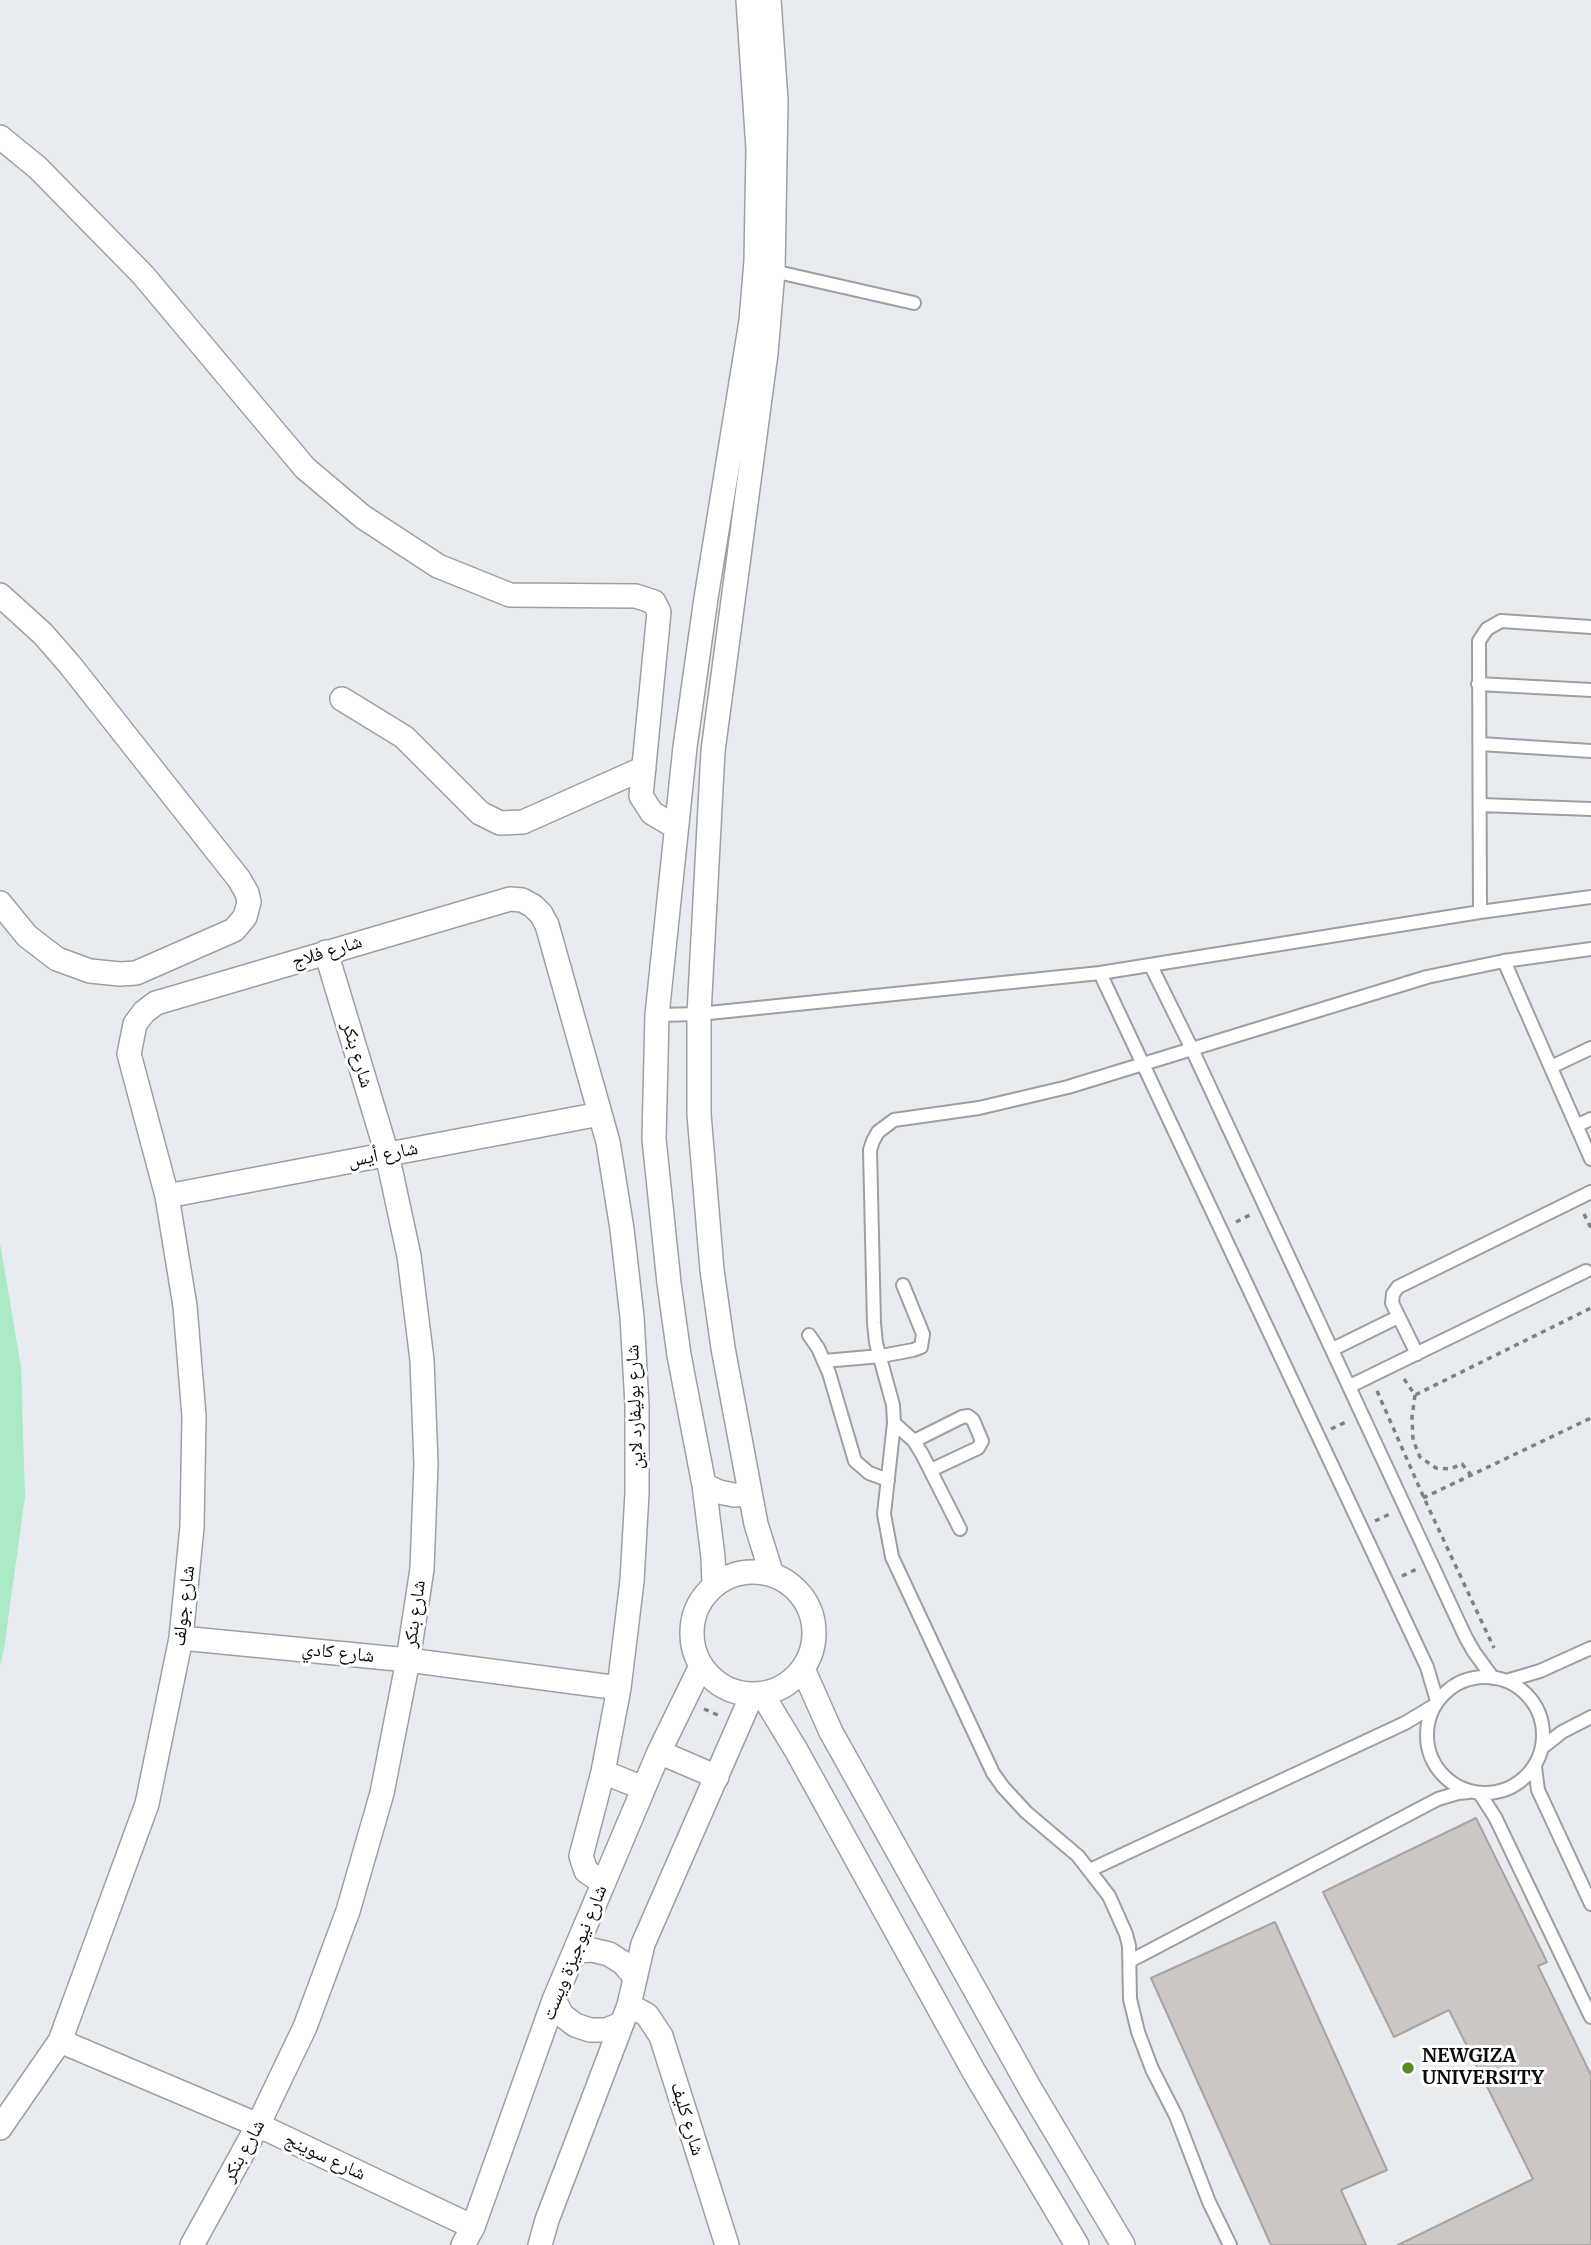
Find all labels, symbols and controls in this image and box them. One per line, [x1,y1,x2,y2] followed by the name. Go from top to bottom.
[289,931,365,973] street label: شارع فلاج
[336,1019,378,1091] street label: شارع بنكر
[346,1137,420,1173] street label: شارع أيس
[621,1344,649,1470] street label: شارع بوليفارد لاين
[168,1564,200,1648] street label: شارع جولف
[399,1579,431,1649] street label: شارع بنكر
[301,1638,375,1668] street label: شارع كادي
[537,1882,613,2024] street label: شارع نيوجيزة ويست
[1422,2046,1544,2090] place label: NEWGIZA UNIVERSITY
[1400,2060,1416,2076] marker: NEWGIZA UNIVERSITY
[665,2080,709,2158] street label: شارع كليف
[218,2116,270,2186] street label: شارع بنكر
[281,2128,369,2186] street label: شارع سوينج

